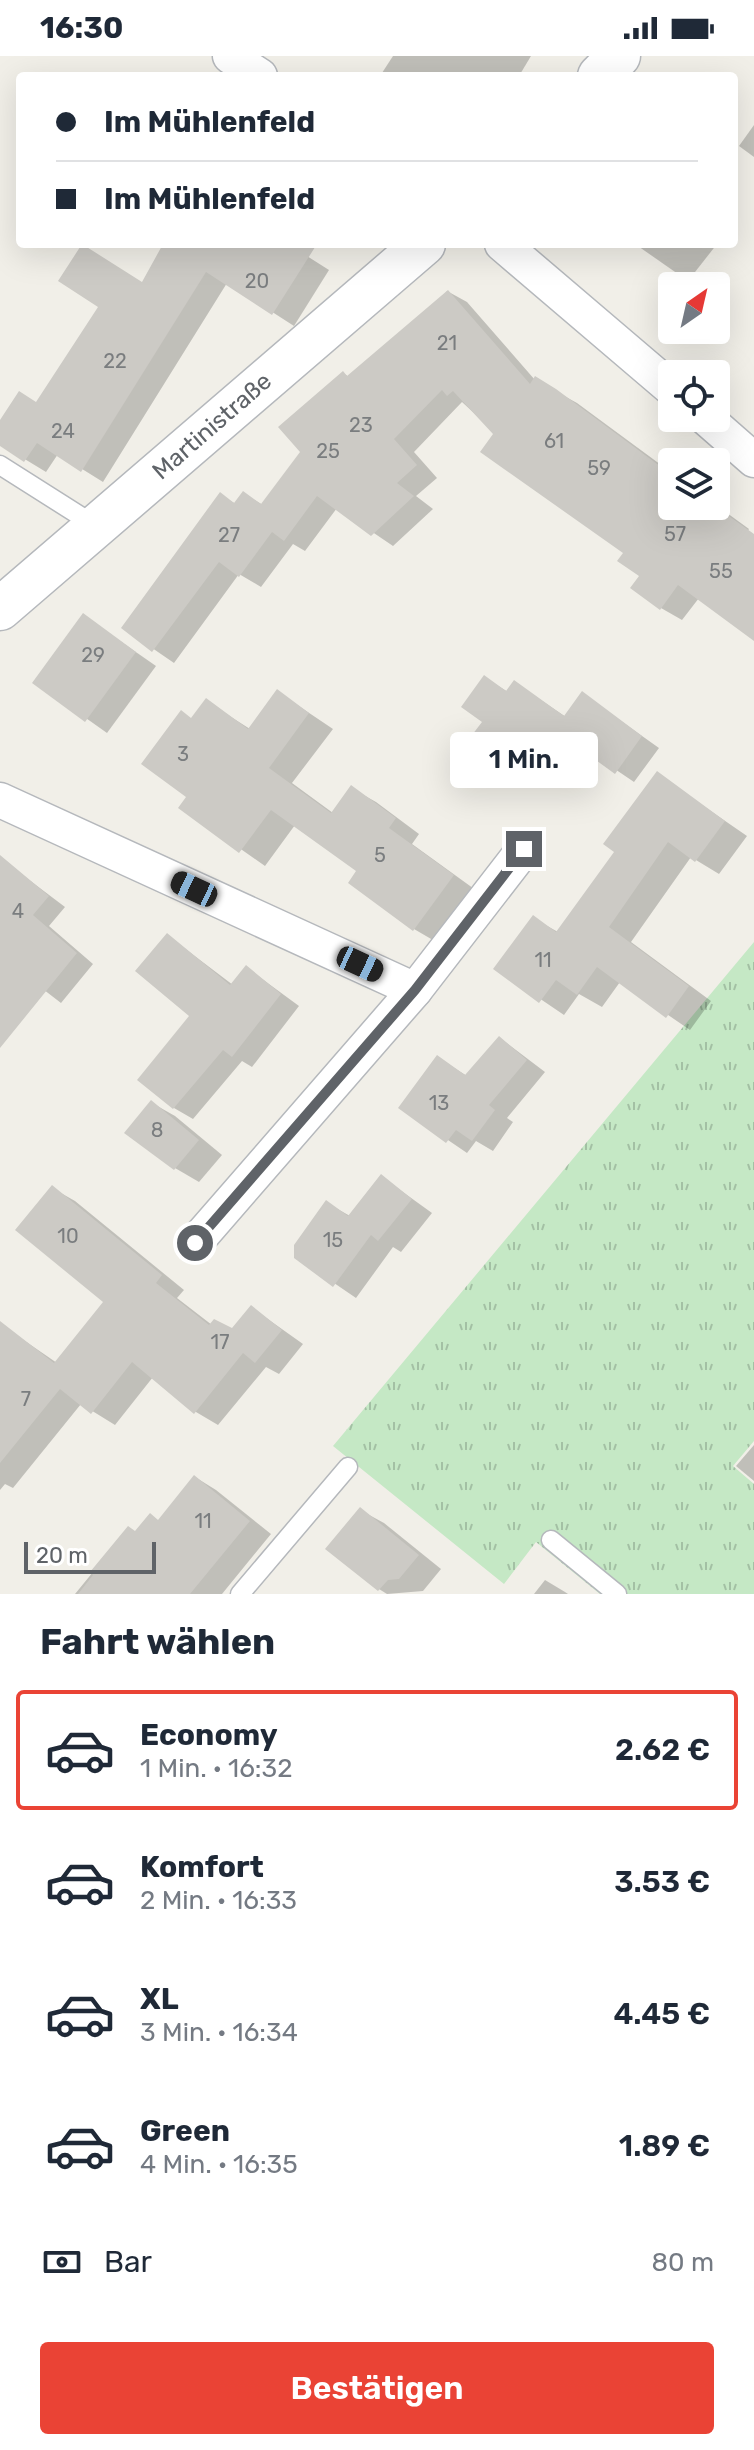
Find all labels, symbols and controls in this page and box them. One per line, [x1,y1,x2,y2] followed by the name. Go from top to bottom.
[40,10,123,46] text: 16:30
[104,104,315,140] text: Im Mühlenfeld
[104,181,315,217] text: Im Mühlenfeld
[245,269,269,293] house number: 20
[658,272,730,344] north arrow
[658,272,730,520] map controls
[437,331,457,355] house number: 21
[103,349,127,373] house number: 22
[658,360,730,432] button: locate
[147,367,277,485] street label: Martinistraße
[349,413,373,437] house number: 23
[51,419,75,443] house number: 24
[544,429,564,453] house number: 61
[316,439,340,463] house number: 25
[658,448,730,520] button: layers
[587,456,611,480] house number: 59
[664,522,686,546] house number: 57
[218,523,240,547] house number: 27
[709,559,733,583] house number: 55
[81,643,105,667] house number: 29
[450,733,598,789] callout: 1 Min.
[177,742,189,766] house number: 3
[489,744,559,775] text: 1 Min.
[506,831,542,867] route end
[374,843,386,867] house number: 5
[167,868,221,910] car
[12,899,24,923] house number: 4
[333,943,387,985] car
[534,948,552,972] house number: 11
[429,1091,449,1115] house number: 13
[151,1118,163,1142] house number: 8
[57,1224,79,1248] house number: 10
[177,1225,213,1261] route start
[323,1228,343,1252] house number: 15
[211,1330,229,1354] house number: 17
[21,1387,31,1411] house number: 7
[194,1509,212,1533] house number: 11
[24,1538,156,1574] scale bar
[36,1542,88,1569] text: 20 m
[40,1620,275,1663] text: Fahrt wählen
[44,1714,116,1786] icon: car
[140,1717,278,1753] text: Economy
[615,1732,710,1768] text: 2.62 €
[140,1753,292,1784] text: 1 Min. · 16:32
[44,1846,116,1918] icon: car
[140,1849,264,1885] text: Komfort
[614,1864,710,1900] text: 3.53 €
[140,1885,297,1916] text: 2 Min. · 16:33
[44,1978,116,2050] icon: car
[140,1981,179,2017] text: XL
[613,1996,710,2032] text: 4.45 €
[140,2017,298,2048] text: 3 Min. · 16:34
[44,2110,116,2182] icon: car
[140,2113,230,2149] text: Green
[619,2128,710,2164] text: 1.89 €
[140,2149,298,2180] text: 4 Min. · 16:35
[40,2240,84,2284] icon: cash
[104,2244,152,2280] text: Bar
[651,2247,714,2278] text: 80 m
[40,2342,714,2434] button: Bestätigen

